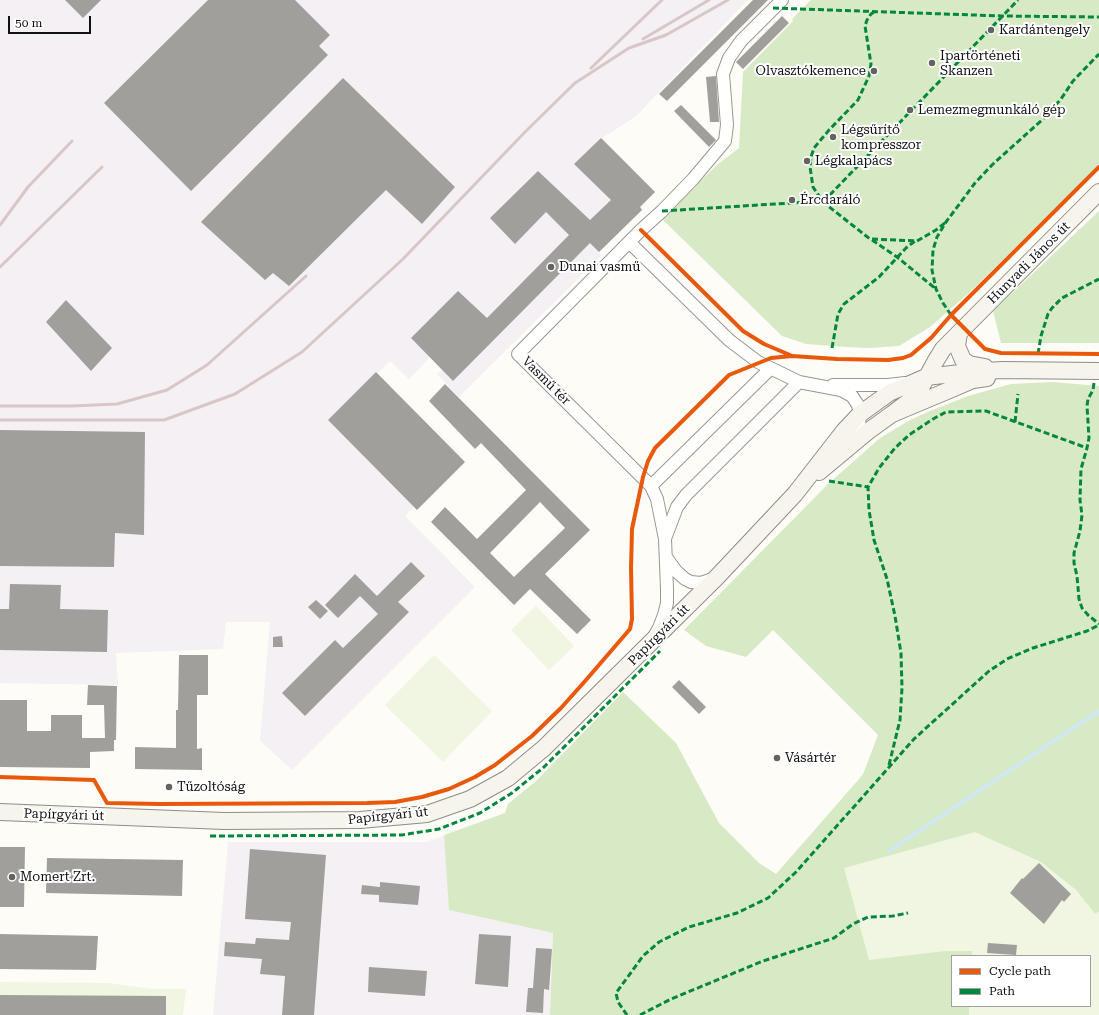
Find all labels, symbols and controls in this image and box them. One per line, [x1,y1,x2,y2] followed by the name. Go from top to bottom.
[10,8,93,34] scale bar
[15,16,42,30] text: 50 m
[999,22,1090,38] place label: Kardántengely
[986,25,996,35] marker: Kardántengely
[940,48,1020,79] place label: Ipartörténeti Skanzen
[927,58,937,68] marker: Ipartörténeti Skanzen
[756,63,866,79] place label: Olvasztókemence
[869,66,879,76] marker: Olvasztókemence
[918,102,1065,118] place label: Lemezmegmunkáló gép
[905,105,915,115] marker: Lemezmegmunkáló gép
[841,122,921,153] place label: Légsűrítő kompresszor
[828,132,838,142] marker: Légsűrítő kompresszor
[815,153,892,169] place label: Légkalapács
[802,156,812,166] marker: Légkalapács
[800,192,860,208] place label: Ércdaráló
[787,195,797,205] marker: Ércdaráló
[985,219,1073,307] street label: Hunyadi János út
[559,259,640,275] place label: Dunai vasmű
[546,262,556,272] marker: Dunai vasmű
[519,354,573,408] street label: Vasmű tér
[625,601,693,669] street label: Papírgyári út
[785,750,836,766] place label: Vásártér
[772,753,782,763] marker: Vásártér
[177,779,245,795] place label: Tűzoltóság
[164,782,174,792] marker: Tűzoltóság
[347,804,429,828] street label: Papírgyári út
[23,806,105,824] street label: Papírgyári út
[20,869,95,885] place label: Momert Zrt.
[7,872,17,882] marker: Momert Zrt.
[951,955,1091,1007] legend
[989,964,1051,978] text: Cycle path
[989,984,1015,998] text: Path

